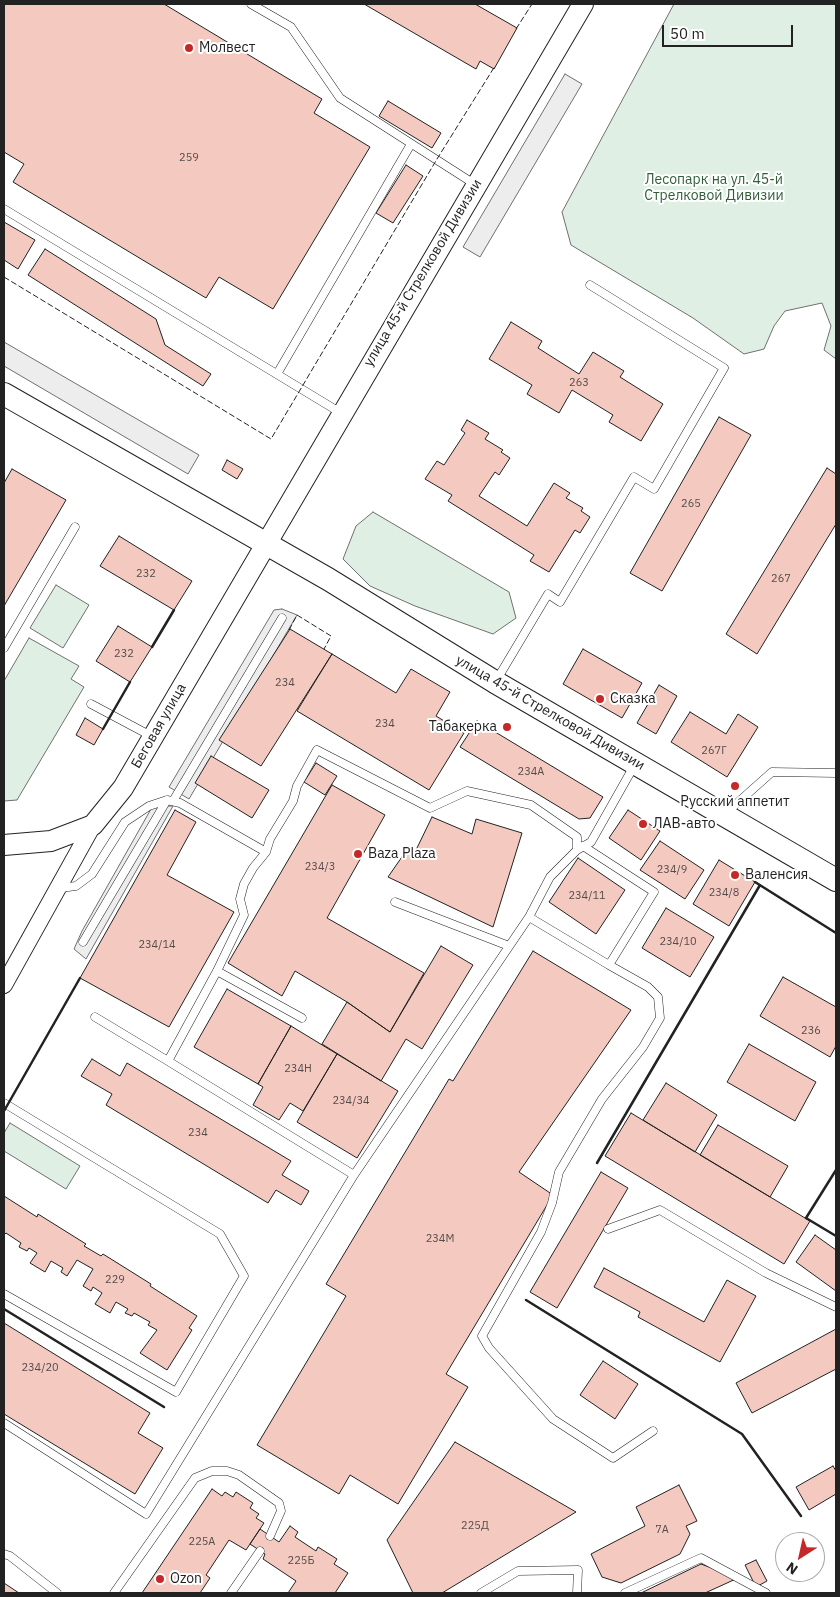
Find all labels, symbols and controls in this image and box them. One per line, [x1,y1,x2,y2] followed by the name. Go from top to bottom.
[665,15,796,47] scale bar
[670,24,705,43] text: 50 m
[199,40,255,56] place label: Молвест
[183,42,195,54] marker: Молвест
[179,151,199,165] house number: 259
[644,172,784,204] park label: Лесопарк на ул. 45-й Стрелковой Дивизии
[360,176,486,370] street label: улица 45-й Стрелковой Дивизии
[569,376,589,390] house number: 263
[681,497,701,511] house number: 265
[136,567,156,581] house number: 232
[771,572,791,586] house number: 267
[114,647,134,661] house number: 232
[453,652,647,774] street label: улица 45-й Стрелковой Дивизии
[275,676,295,690] house number: 234
[128,681,190,771] street label: Беговая улица
[610,691,656,707] place label: Сказка
[594,693,606,705] marker: Сказка
[375,717,395,731] house number: 234
[429,719,497,735] place label: Табакерка
[501,721,513,733] marker: Табакерка
[701,744,727,758] house number: 267Г
[518,765,544,779] house number: 234А
[729,780,741,792] marker: Русский аппетит
[680,794,790,810] place label: Русский аппетит
[653,816,716,832] place label: ЛАВ-авто
[637,818,649,830] marker: ЛАВ-авто
[368,846,436,862] place label: Baza Plaza
[352,848,364,860] marker: Baza Plaza
[305,860,335,874] house number: 234/3
[657,863,687,877] house number: 234/9
[745,867,808,883] place label: Валенсия
[729,869,741,881] marker: Валенсия
[709,886,739,900] house number: 234/8
[568,889,606,903] house number: 234/11
[659,935,697,949] house number: 234/10
[138,938,176,952] house number: 234/14
[801,1024,821,1038] house number: 236
[284,1062,312,1076] house number: 234Н
[332,1094,370,1108] house number: 234/34
[188,1126,208,1140] house number: 234
[426,1232,454,1246] house number: 234М
[105,1273,125,1287] house number: 229
[21,1361,59,1375] house number: 234/20
[461,1519,489,1533] house number: 225Д
[655,1523,669,1537] house number: 7А
[775,1532,825,1582] north arrow
[189,1535,215,1549] house number: 225А
[288,1554,314,1568] house number: 225Б
[783,1558,801,1579] text: N
[170,1571,202,1587] place label: Ozon
[154,1573,166,1585] marker: Ozon

